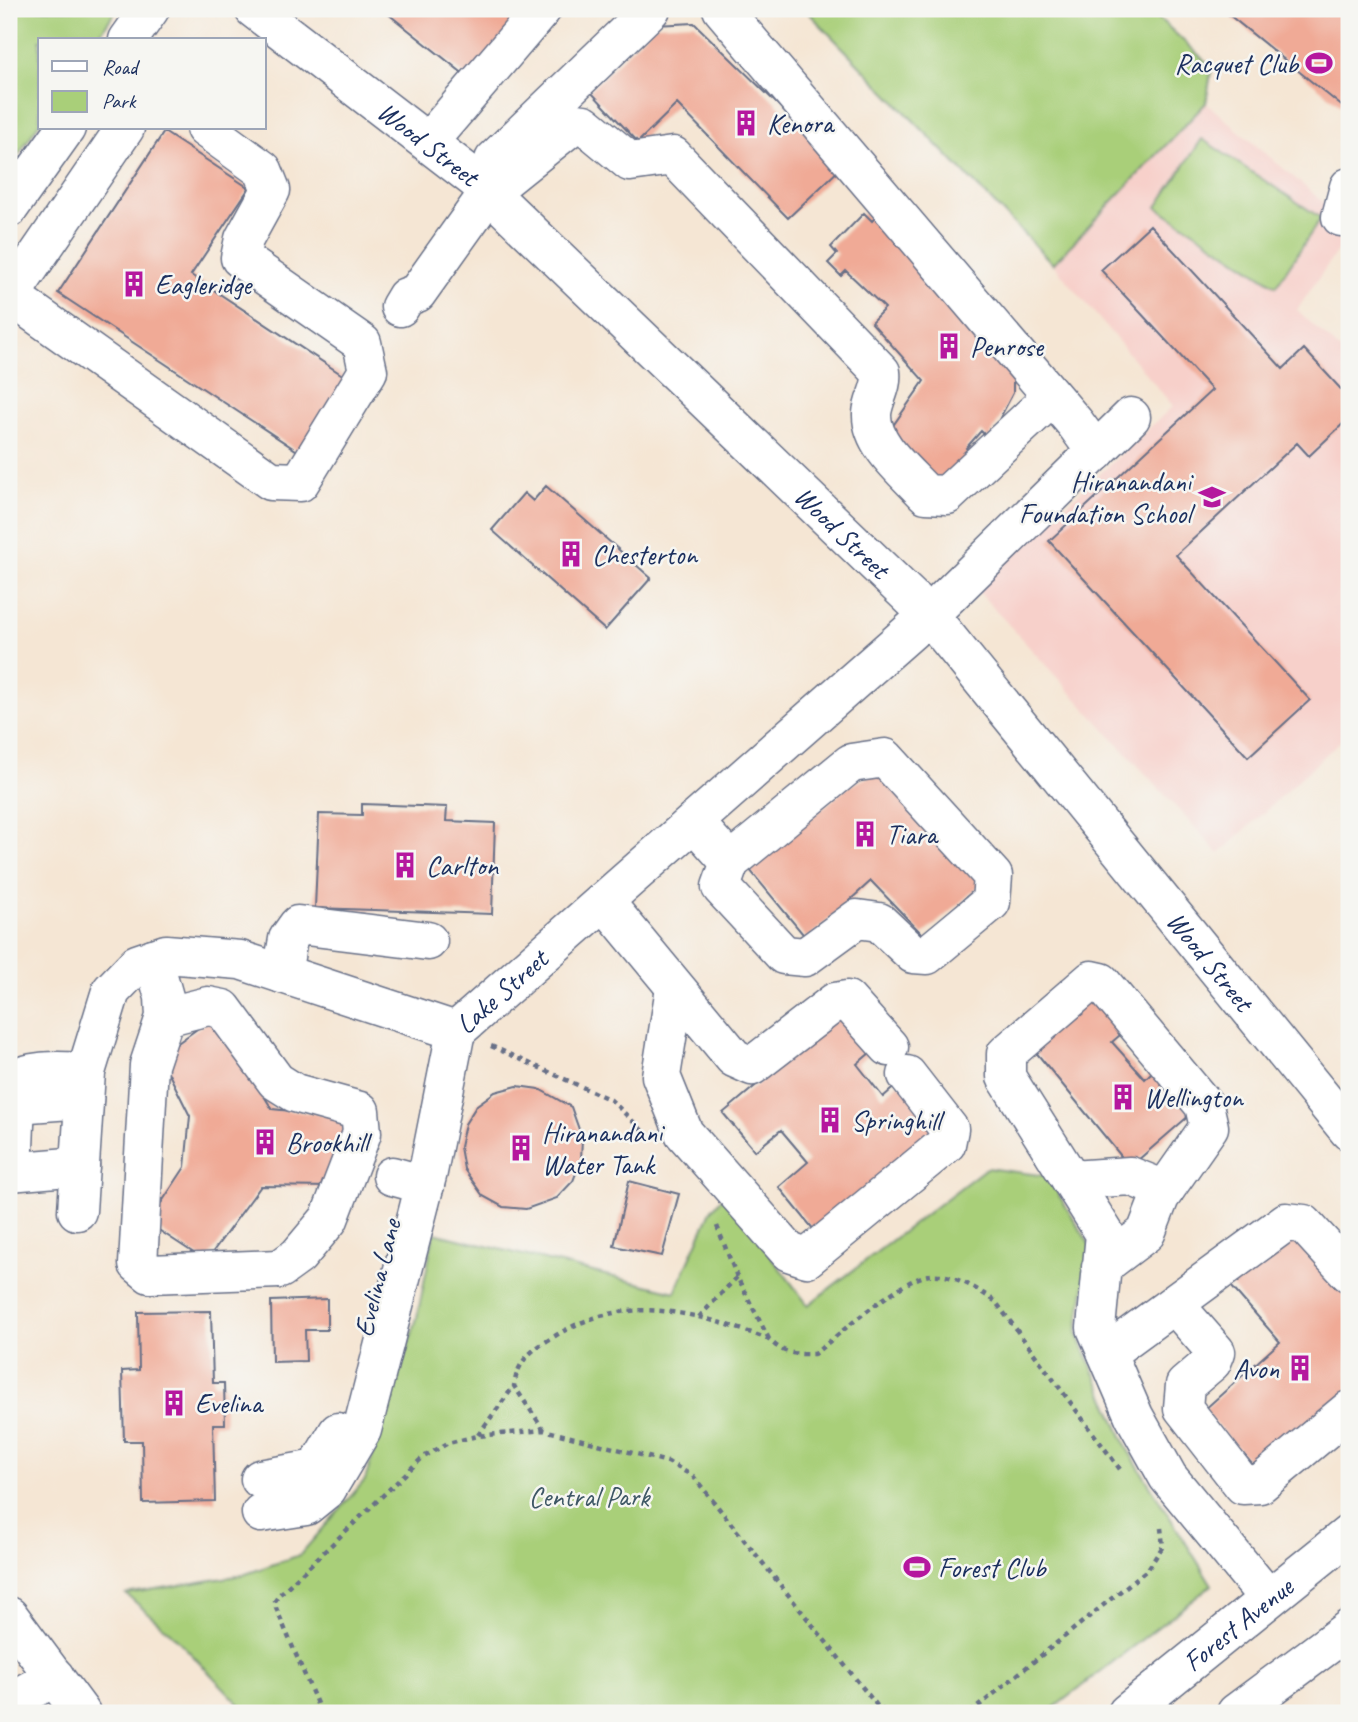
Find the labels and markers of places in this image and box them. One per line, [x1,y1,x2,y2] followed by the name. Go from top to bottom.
[1174,46,1300,81] place label: Racquet Club
[1304,48,1334,78] sports icon: Racquet Club
[767,106,835,141] place label: Kenora
[731,108,761,138] building icon: Kenora
[155,267,253,302] place label: Eagleridge
[119,269,149,299] building icon: Eagleridge
[970,329,1045,364] place label: Penrose
[934,331,964,361] building icon: Penrose
[1019,464,1196,531] place label: Hiranandani Foundation School
[1197,482,1227,512] school or university icon: Hiranandani Foundation School
[592,537,698,572] place label: Chesterton
[556,539,586,569] building icon: Chesterton
[886,817,939,852] place label: Tiara
[850,819,880,849] building icon: Tiara
[426,848,499,883] place label: Carlton
[390,850,420,880] building icon: Carlton
[1144,1080,1244,1115] place label: Wellington
[1108,1082,1138,1112] building icon: Wellington
[851,1103,946,1138] place label: Springhill
[815,1105,845,1135] building icon: Springhill
[542,1115,666,1182] place label: Hiranandani Water Tank
[286,1125,373,1160] place label: Brookhill
[250,1127,280,1157] building icon: Brookhill
[506,1133,536,1163] building icon: Hiranandani Water Tank
[1233,1351,1279,1386] place label: Avon
[1285,1353,1315,1383] building icon: Avon
[195,1386,264,1421] place label: Evelina
[159,1388,189,1418] building icon: Evelina
[938,1550,1047,1585] place label: Forest Club
[902,1552,932,1582] sports icon: Forest Club

